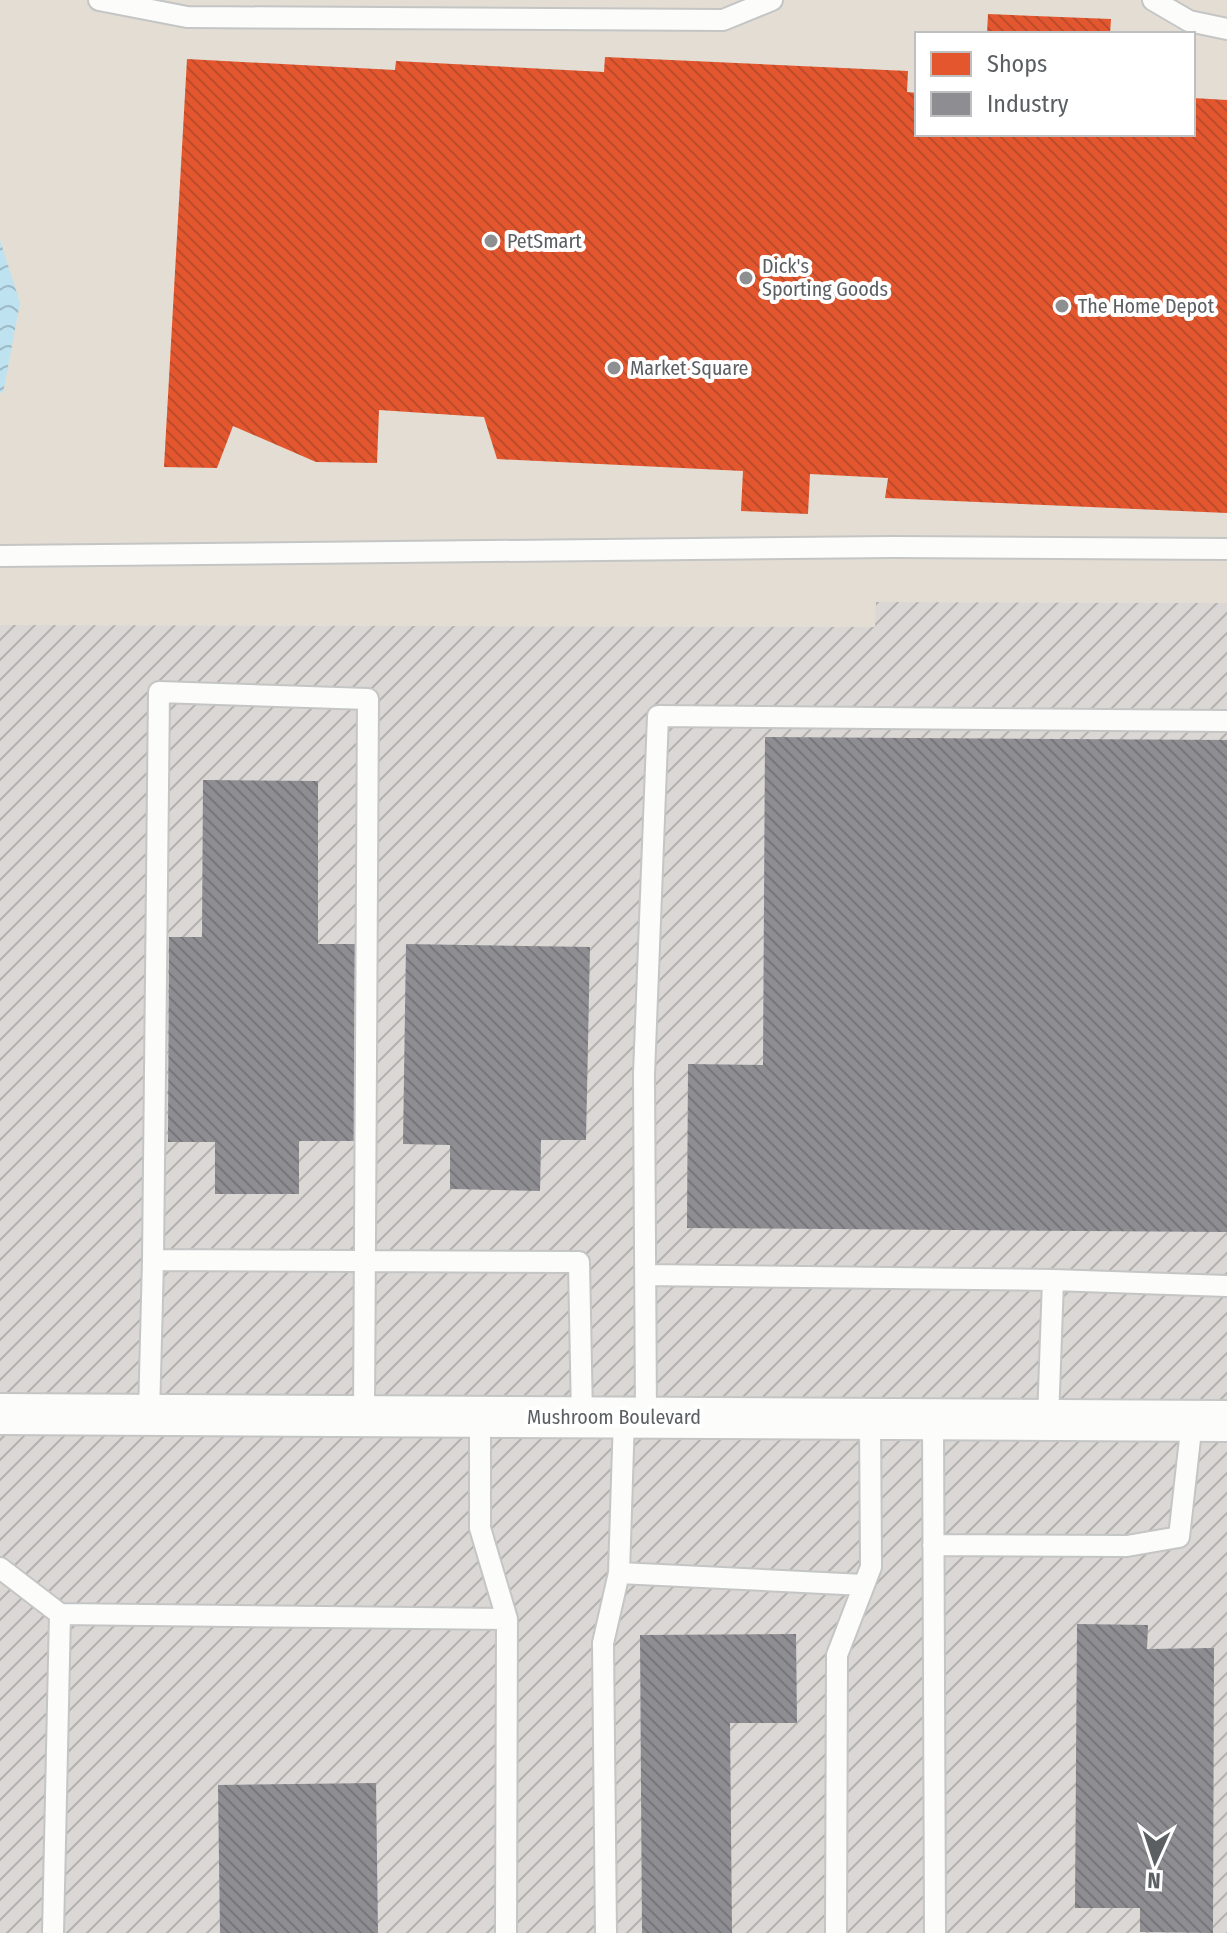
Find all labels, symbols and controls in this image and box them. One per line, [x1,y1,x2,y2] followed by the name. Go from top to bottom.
[915,32,1195,136] legend
[987,50,1047,78] text: Shops
[987,90,1069,118] text: Industry
[507,229,582,253] place label: PetSmart
[482,232,500,250] marker: PetSmart
[762,254,888,301] place label: Dick's Sporting Goods
[737,269,755,287] marker: Dick's Sporting Goods
[1078,294,1215,318] place label: The Home Depot
[1053,297,1071,315] marker: The Home Depot
[630,356,748,380] place label: Market Square
[605,359,623,377] marker: Market Square
[527,1405,701,1429] street label: Mushroom Boulevard
[1115,1821,1195,1901] north arrow
[1147,1867,1161,1894] text: N

